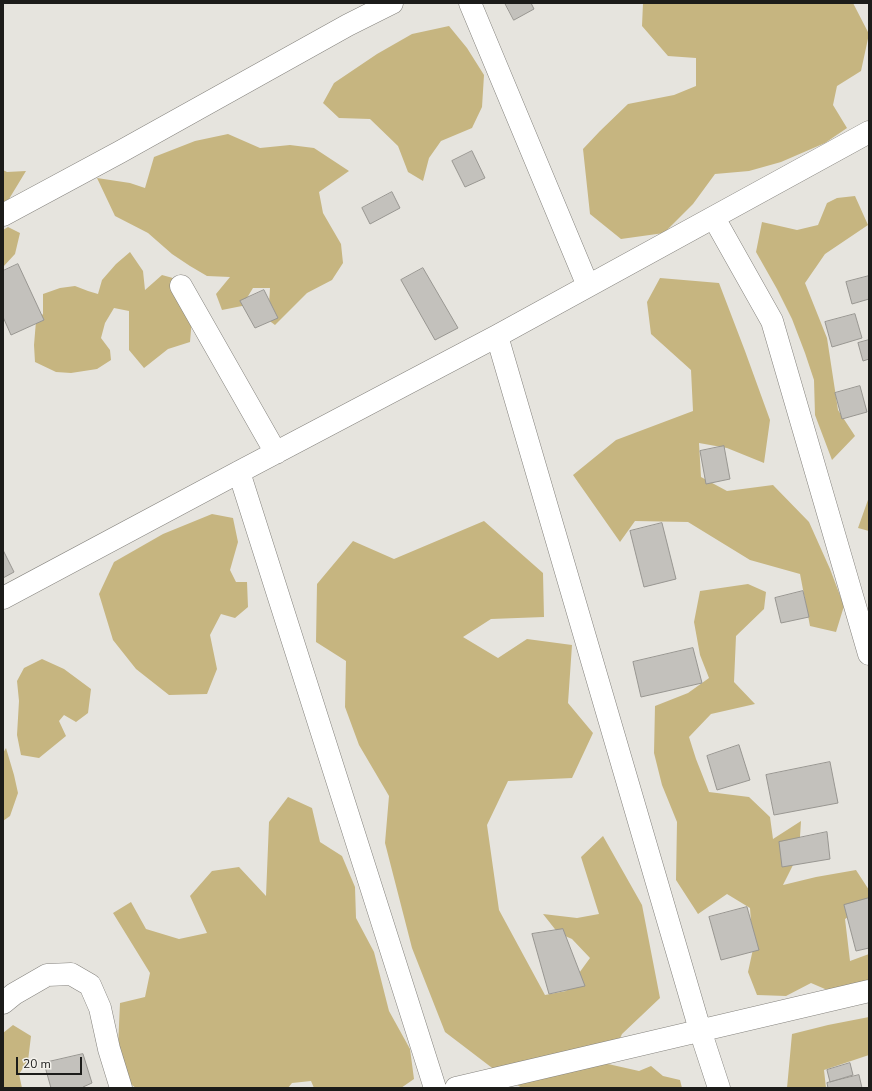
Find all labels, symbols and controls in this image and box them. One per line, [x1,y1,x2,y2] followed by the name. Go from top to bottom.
[18,1049,84,1075] scale bar
[23,1056,51,1072] text: 20 m

